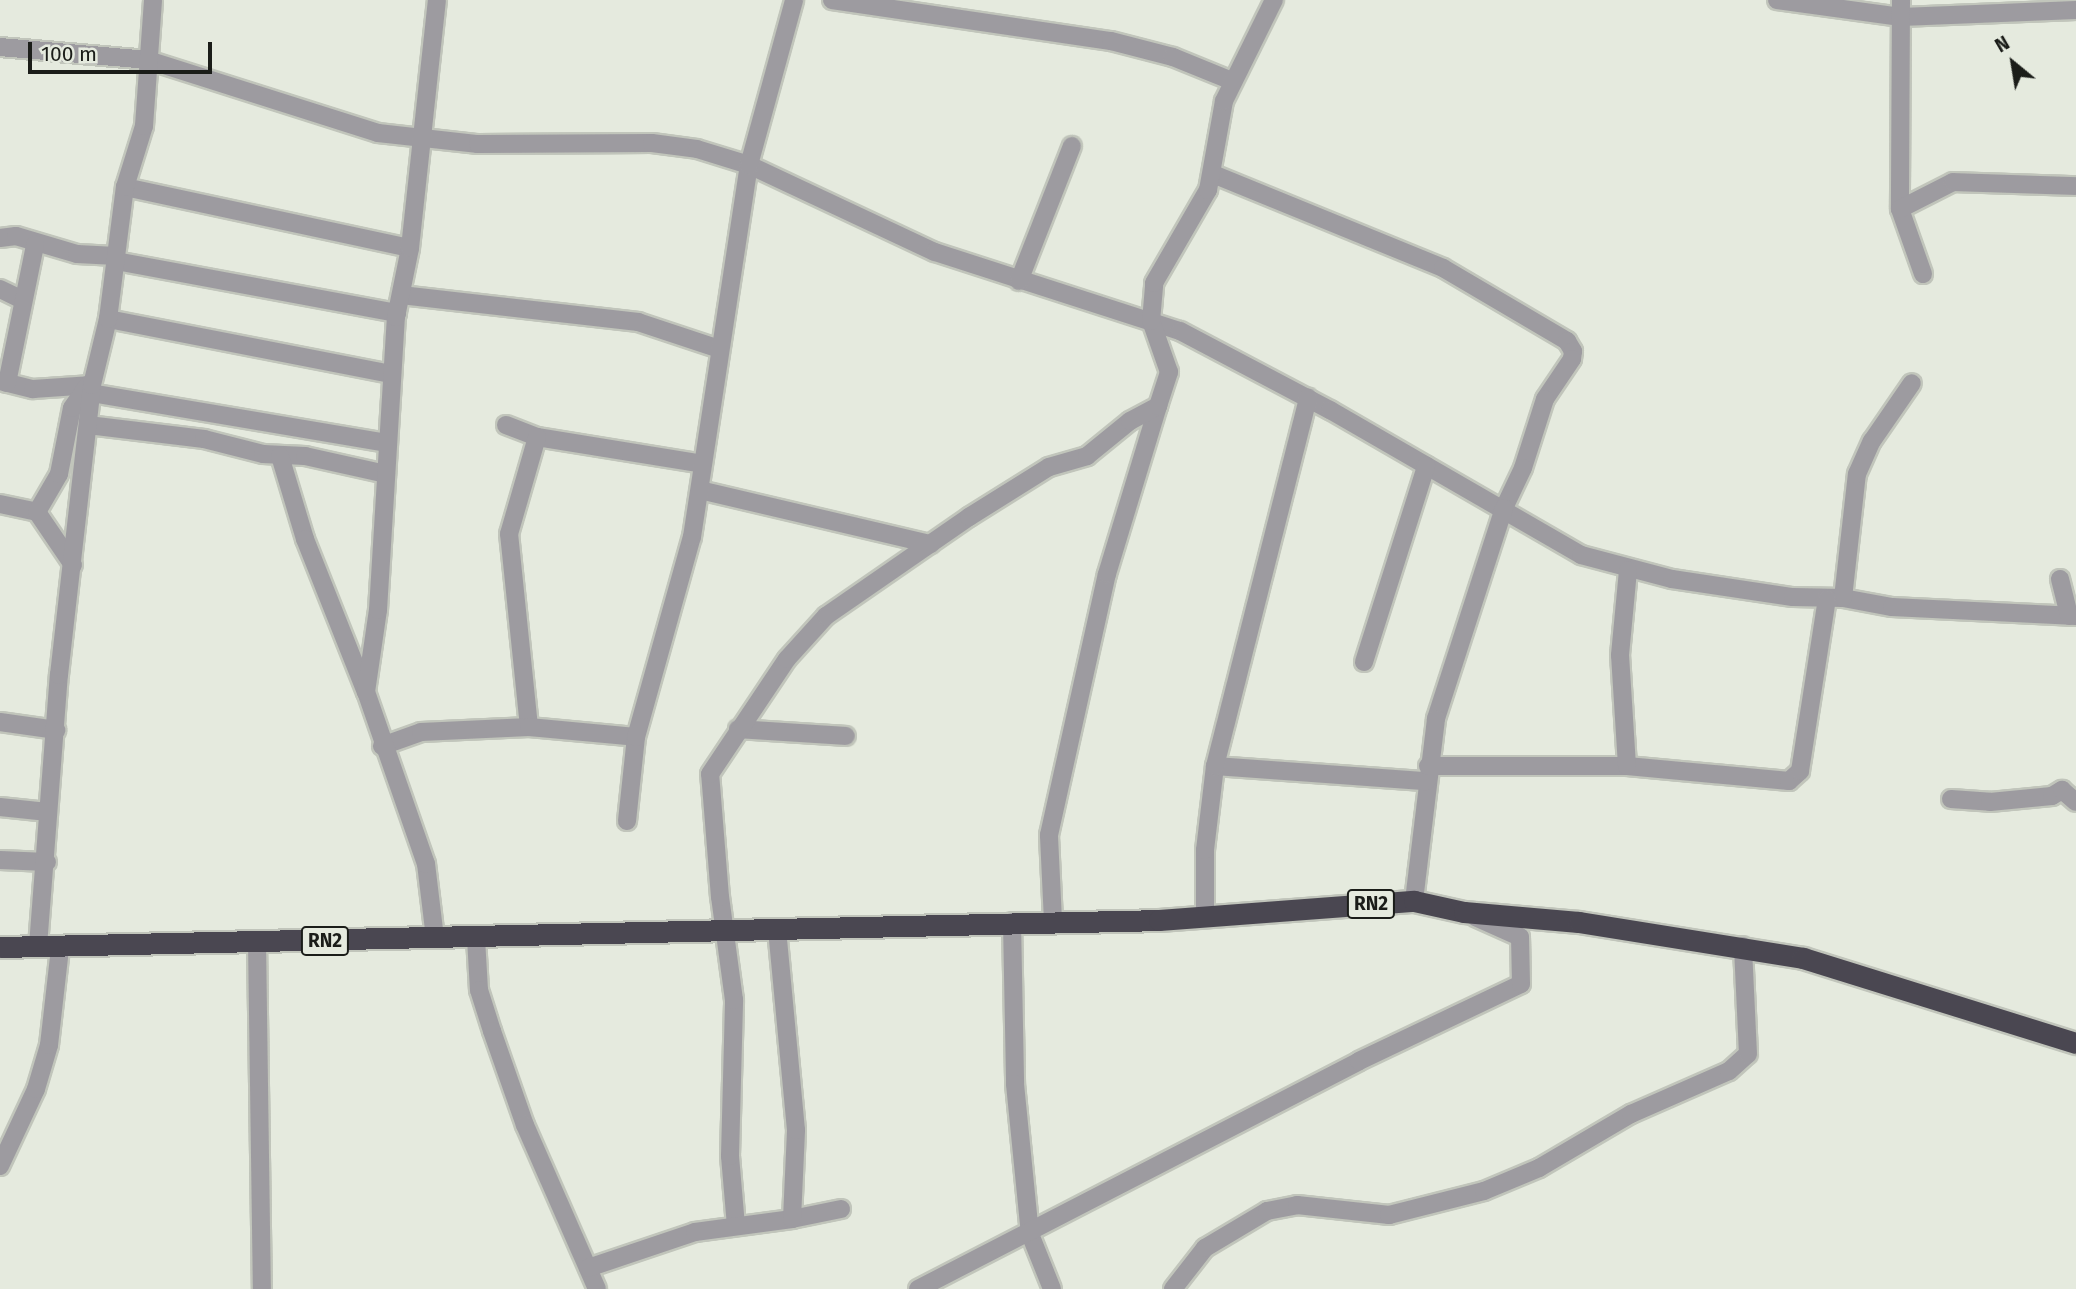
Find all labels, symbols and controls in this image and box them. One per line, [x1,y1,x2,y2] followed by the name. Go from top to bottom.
[32,28,215,72] scale bar
[1978,28,2048,98] north arrow
[1991,31,2013,57] text: N
[41,41,97,67] text: 100 m
[1346,888,1396,920] road number: RN2
[300,925,350,956] road number: RN2

